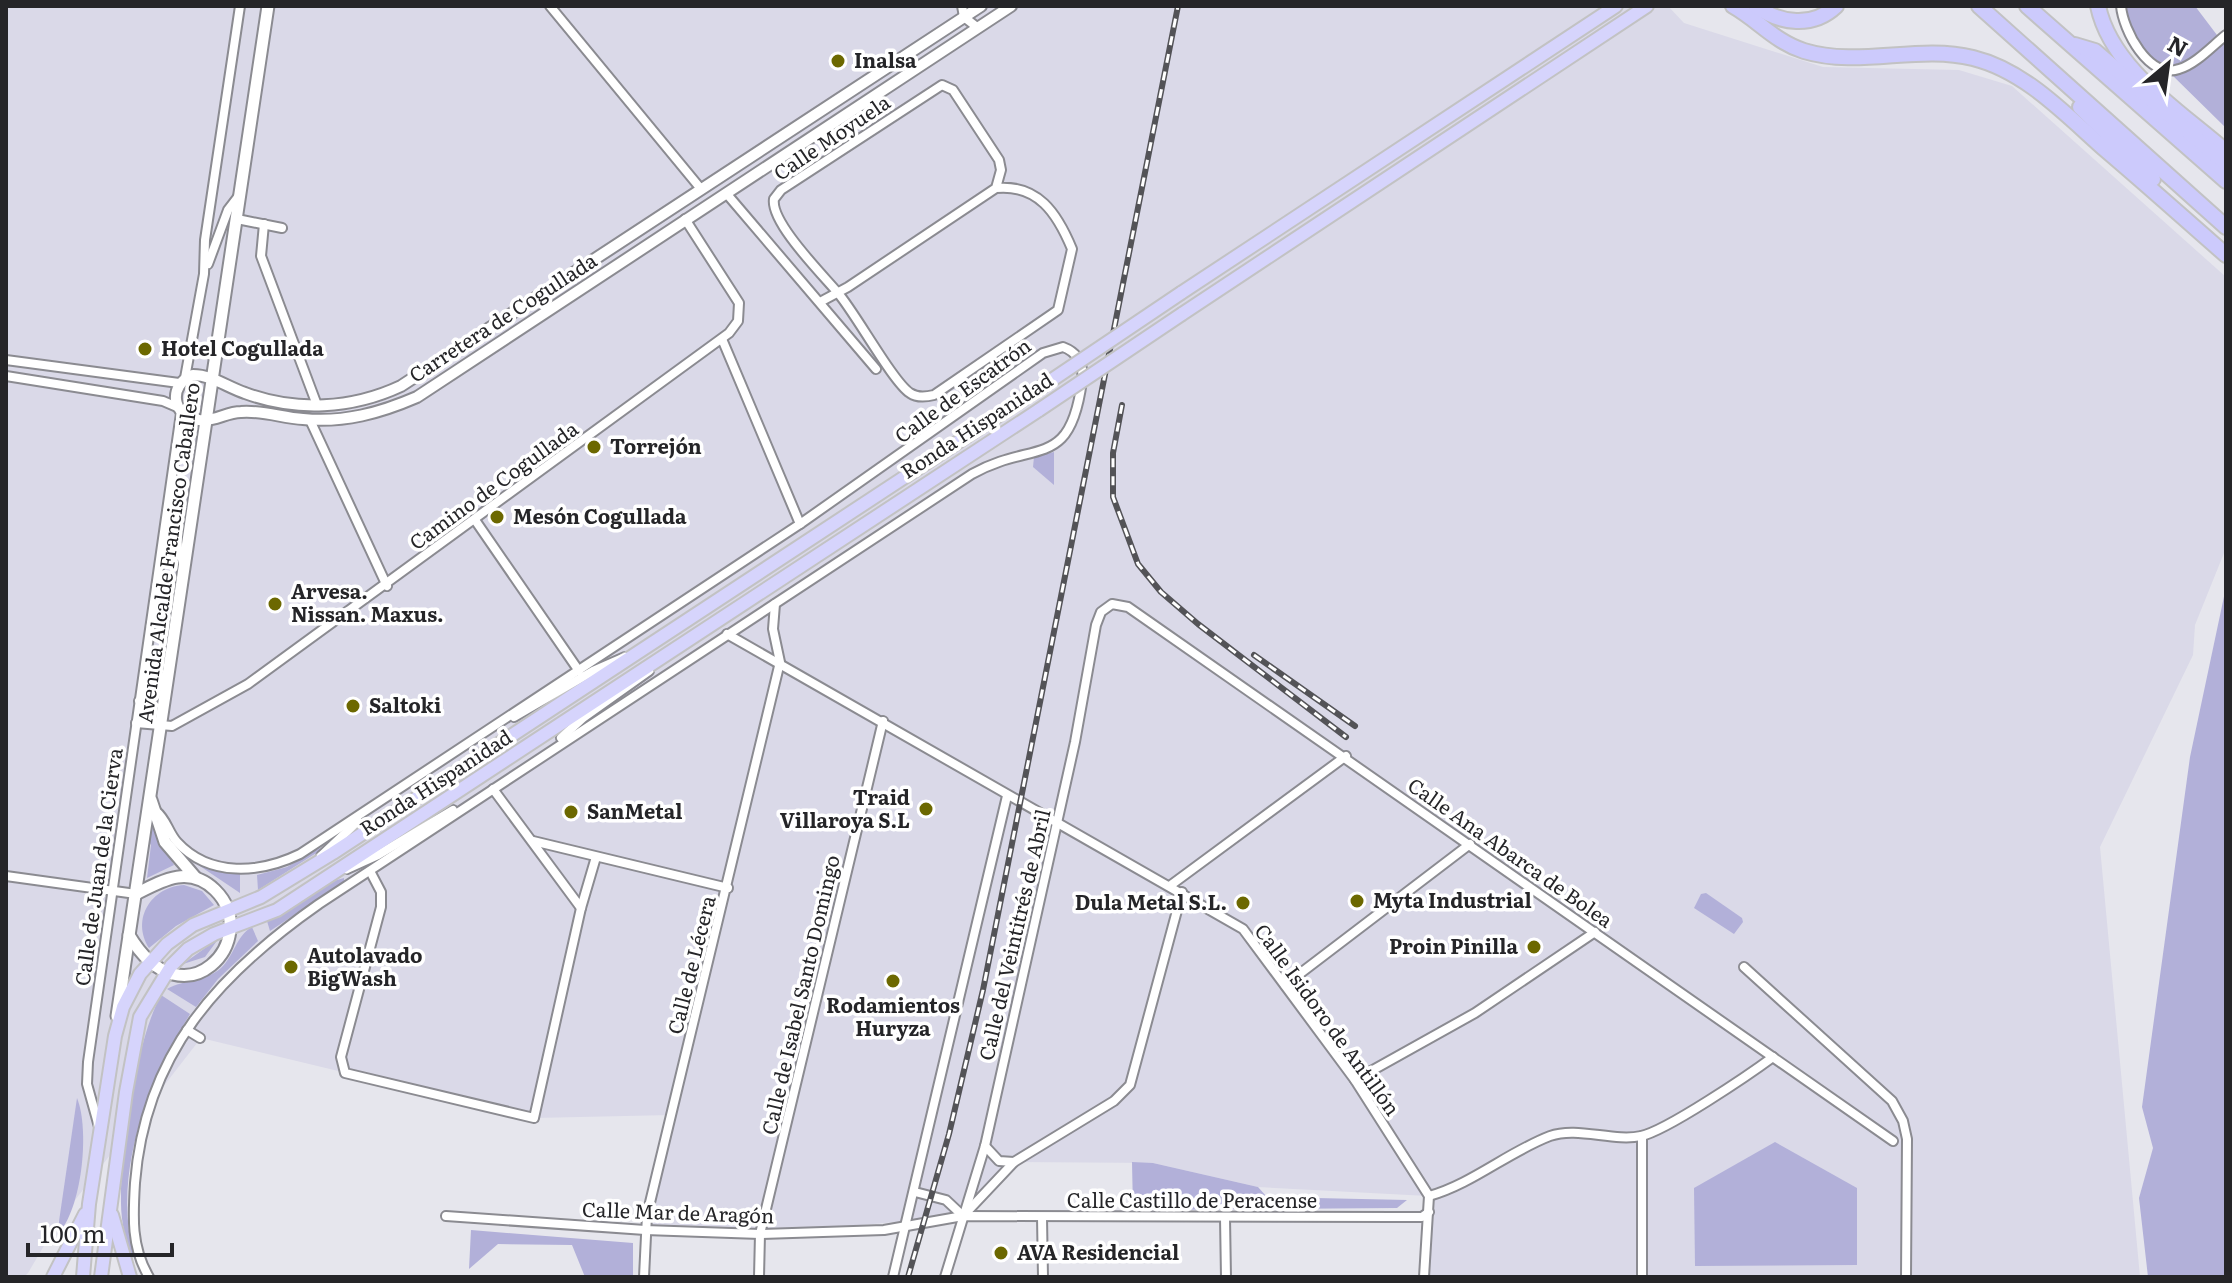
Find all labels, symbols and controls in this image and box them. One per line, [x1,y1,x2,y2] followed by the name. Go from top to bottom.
[2128,24,2208,104] north arrow
[2162,26,2194,64] text: N
[854,44,917,74] place label: Inalsa
[829,52,847,70] marker: Inalsa
[767,86,895,187] street label: Calle Moyuela
[402,244,602,388] street label: Carretera de Cogullada
[887,330,1036,449] street label: Calle de Escatrón
[161,332,324,362] place label: Hotel Cogullada
[136,340,154,358] marker: Hotel Cogullada
[894,364,1058,485] street label: Ronda Hispanidad
[128,380,206,725] street label: Avenida Alcalde Francisco Caballero
[402,413,584,556] street label: Camino de Cogullada
[610,430,702,460] place label: Torrejón
[585,438,603,456] marker: Torrejón
[513,500,687,530] place label: Mesón Cogullada
[488,508,506,526] marker: Mesón Cogullada
[291,575,444,628] place label: Arvesa. Nissan. Maxus.
[266,595,284,613] marker: Arvesa. Nissan. Maxus.
[369,689,441,719] place label: Saltoki
[344,697,362,715] marker: Saltoki
[353,721,517,842] street label: Ronda Hispanidad
[65,746,129,988] street label: Calle de Juan de la Cierva
[1403,769,1620,934] street label: Calle Ana Abarca de Bolea
[780,781,910,834] place label: Traid Villaroya S.L
[587,795,682,825] place label: SanMetal
[917,800,935,818] marker: Traid Villaroya S.L
[562,803,580,821] marker: SanMetal
[970,806,1057,1063] street label: Calle del Veintitrés de Abril
[752,852,846,1137] street label: Calle de Isabel Santo Domingo
[1373,884,1532,914] place label: Myta Industrial
[1075,886,1227,916] place label: Dula Metal S.L.
[658,892,722,1037] street label: Calle de Lécera
[1348,892,1366,910] marker: Myta Industrial
[1234,894,1252,912] marker: Dula Metal S.L.
[1249,917,1409,1121] street label: Calle Isidoro de Antillón
[1389,930,1518,960] place label: Proin Pinilla
[1525,938,1543,956] marker: Proin Pinilla
[307,939,423,992] place label: Autolavado BigWash
[282,958,300,976] marker: Autolavado BigWash
[884,972,902,990] marker: Rodamientos Huryza
[826,989,960,1042] place label: Rodamientos Huryza
[1067,1184,1317,1214] street label: Calle Castillo de Peracense
[581,1193,775,1229] street label: Calle Mar de Aragón
[28,1207,172,1257] scale bar
[40,1215,106,1250] text: 100 m
[1017,1236,1179,1266] place label: AVA Residencial
[992,1244,1010,1262] marker: AVA Residencial

